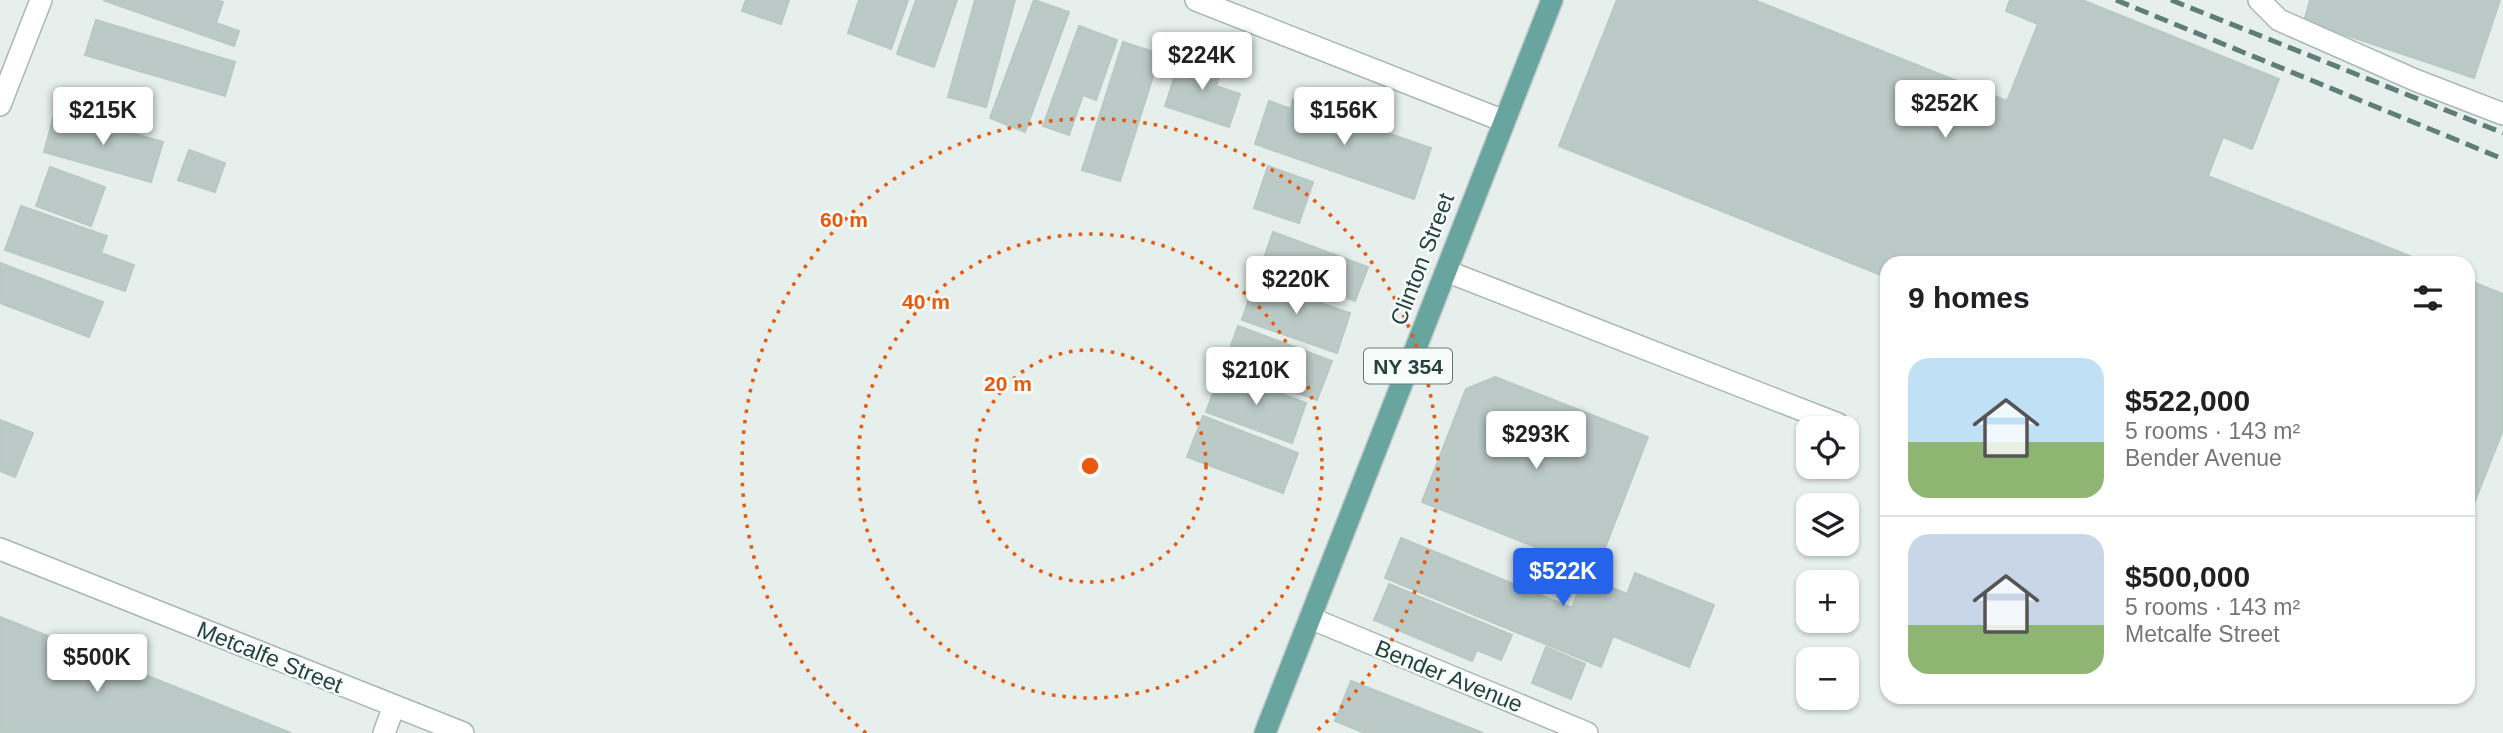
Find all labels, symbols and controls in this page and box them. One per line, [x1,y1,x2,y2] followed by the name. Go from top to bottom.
[1153,32,1251,92] pin: $224K
[1168,42,1236,68] text: $224K
[1896,80,1994,140] pin: $252K
[54,88,152,147] pin: $215K
[1295,88,1393,147] pin: $156K
[1911,90,1979,116] text: $252K
[69,97,137,123] text: $215K
[1310,97,1378,123] text: $156K
[1385,189,1459,329] street label: Clinton Street
[820,208,868,231] text: 60 m
[1247,256,1345,316] pin: $220K
[1262,266,1330,292] text: $220K
[2409,279,2447,317] icon: filters
[1908,281,2030,314] text: 9 homes
[902,290,950,313] text: 40 m
[1207,348,1305,407] pin: $210K
[1364,348,1452,384] road number: NY 354
[1222,357,1290,383] text: $210K
[984,372,1032,395] text: 20 m
[2125,384,2250,417] text: $522,000
[1964,386,2048,470] icon: home
[1487,412,1585,471] pin: $293K
[1796,416,1859,710] map controls
[1796,416,1859,479] button: locate
[2125,418,2300,444] text: 5 rooms · 143 m²
[1502,421,1570,447] text: $293K
[2125,445,2282,471] text: Bender Avenue
[1078,454,1102,478] centre of rings
[1796,493,1859,556] button: layers
[1514,548,1612,608] pin: $522K
[1529,558,1597,584] text: $522K
[2125,560,2250,593] text: $500,000
[1964,562,2048,646] icon: home
[1796,570,1859,633] button: +
[2125,594,2300,620] text: 5 rooms · 143 m²
[193,616,347,698] street label: Metcalfe Street
[2125,621,2280,647] text: Metcalfe Street
[48,634,146,694] pin: $500K
[1371,635,1527,717] street label: Bender Avenue
[63,644,131,670] text: $500K
[1796,647,1859,710] button: −

